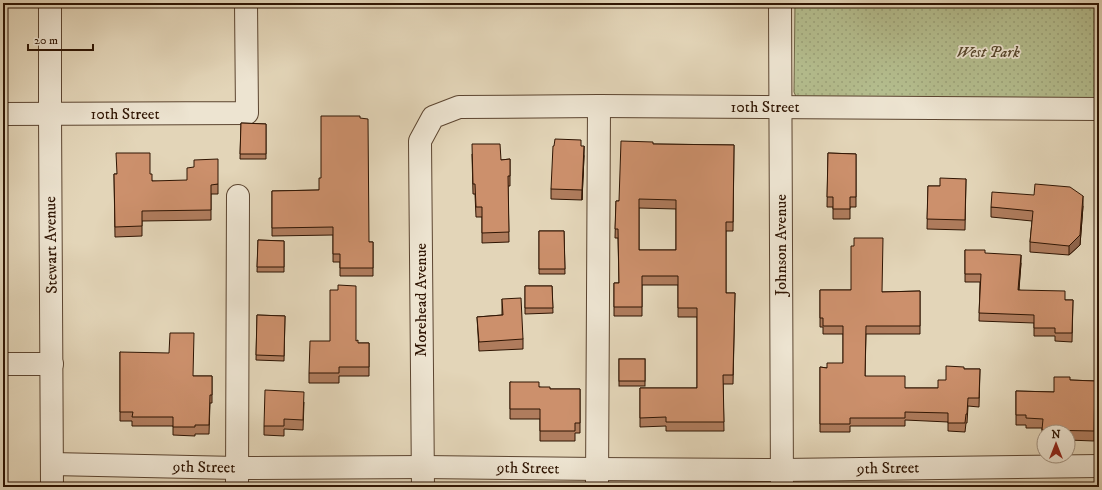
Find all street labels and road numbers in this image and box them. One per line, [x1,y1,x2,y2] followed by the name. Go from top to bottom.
[730,97,800,117] street label: 10th Street
[90,104,160,124] street label: 10th Street
[771,194,791,298] street label: Johnson Avenue
[40,196,62,294] street label: Stewart Avenue
[411,243,431,357] street label: Morehead Avenue
[171,456,236,478] street label: 9th Street
[495,457,560,479] street label: 9th Street
[855,457,920,479] street label: 9th Street

